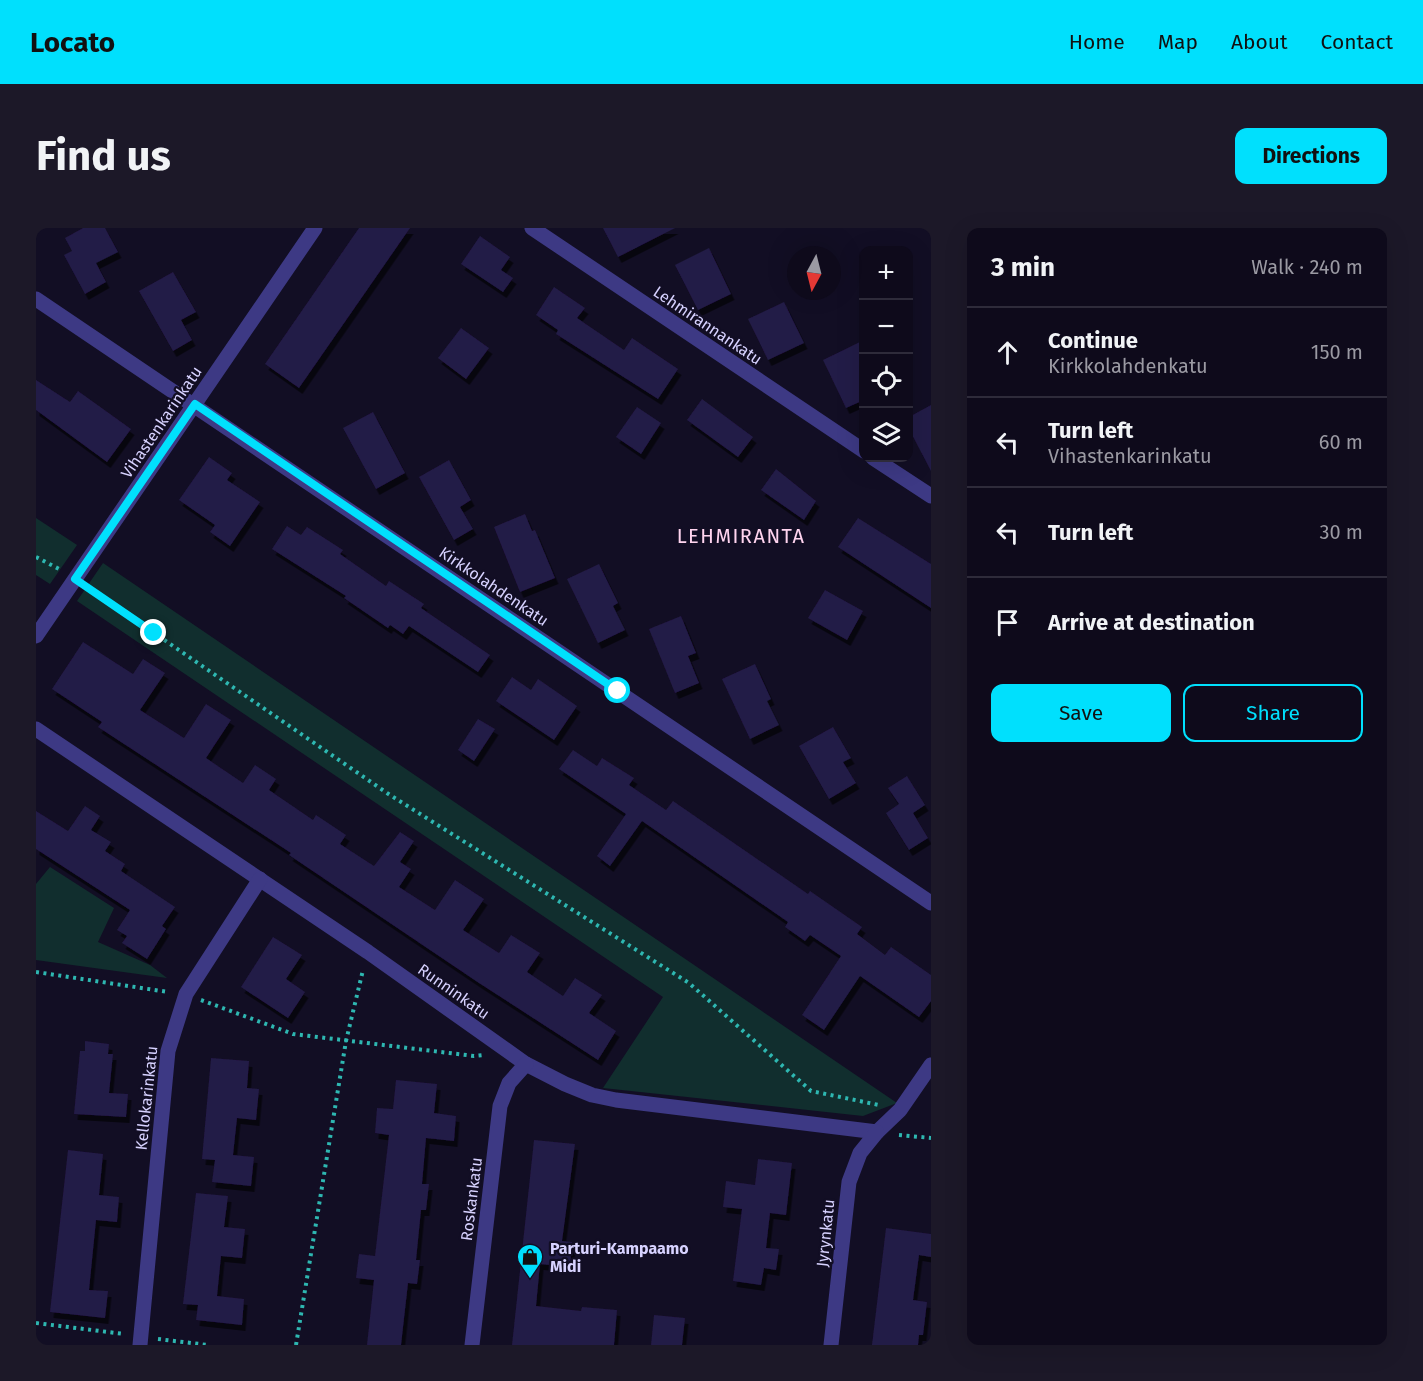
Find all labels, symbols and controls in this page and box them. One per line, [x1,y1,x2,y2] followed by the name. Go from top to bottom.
[30,26,115,59] text: Locato
[1069,29,1125,55] text: Home
[1158,29,1198,55] text: Map
[1231,29,1288,55] text: About
[1321,29,1393,55] text: Contact
[1235,128,1387,184] button: Directions
[36,131,171,181] text: Find us
[787,246,841,300] north arrow
[859,246,913,462] map controls
[859,246,913,300] button: +
[991,252,1055,283] text: 3 min
[1251,255,1363,279] text: Walk · 240 m
[650,282,766,369] street label: Lehmirannankatu
[859,300,913,354] button: −
[1048,327,1138,354] text: Continue
[991,336,1024,369] icon: ahead
[1311,340,1363,364] text: 150 m
[859,354,913,408] button: locate
[1048,354,1208,378] text: Kirkkolahdenkatu
[117,363,206,482] street label: Vihastenkarinkatu
[859,408,913,462] button: layers
[1048,417,1133,444] text: Turn left
[991,426,1024,459] icon: left
[1319,430,1363,454] text: 60 m
[1048,444,1212,468] text: Vihastenkarinkatu
[991,516,1024,549] icon: left
[1048,519,1133,546] text: Turn left
[1319,520,1363,544] text: 30 m
[677,524,805,548] district label: LEHMIRANTA
[435,543,552,630] street label: Kirkkolahdenkatu
[991,606,1024,639] icon: arrive
[1048,609,1255,636] text: Arrive at destination
[140,619,166,645] route end
[604,677,630,703] route start
[991,684,1171,742] button: Save
[1183,684,1363,742] button: Share
[414,960,493,1023] street label: Runninkatu
[132,1045,161,1151] street label: Kellokarinkatu
[457,1156,486,1242] street label: Roskankatu
[812,1198,838,1268] street label: Jyrynkatu
[550,1239,689,1276] place label: Parturi-Kampaamo Midi
[515,1242,545,1280] shop icon: Parturi-Kampaamo Midi

